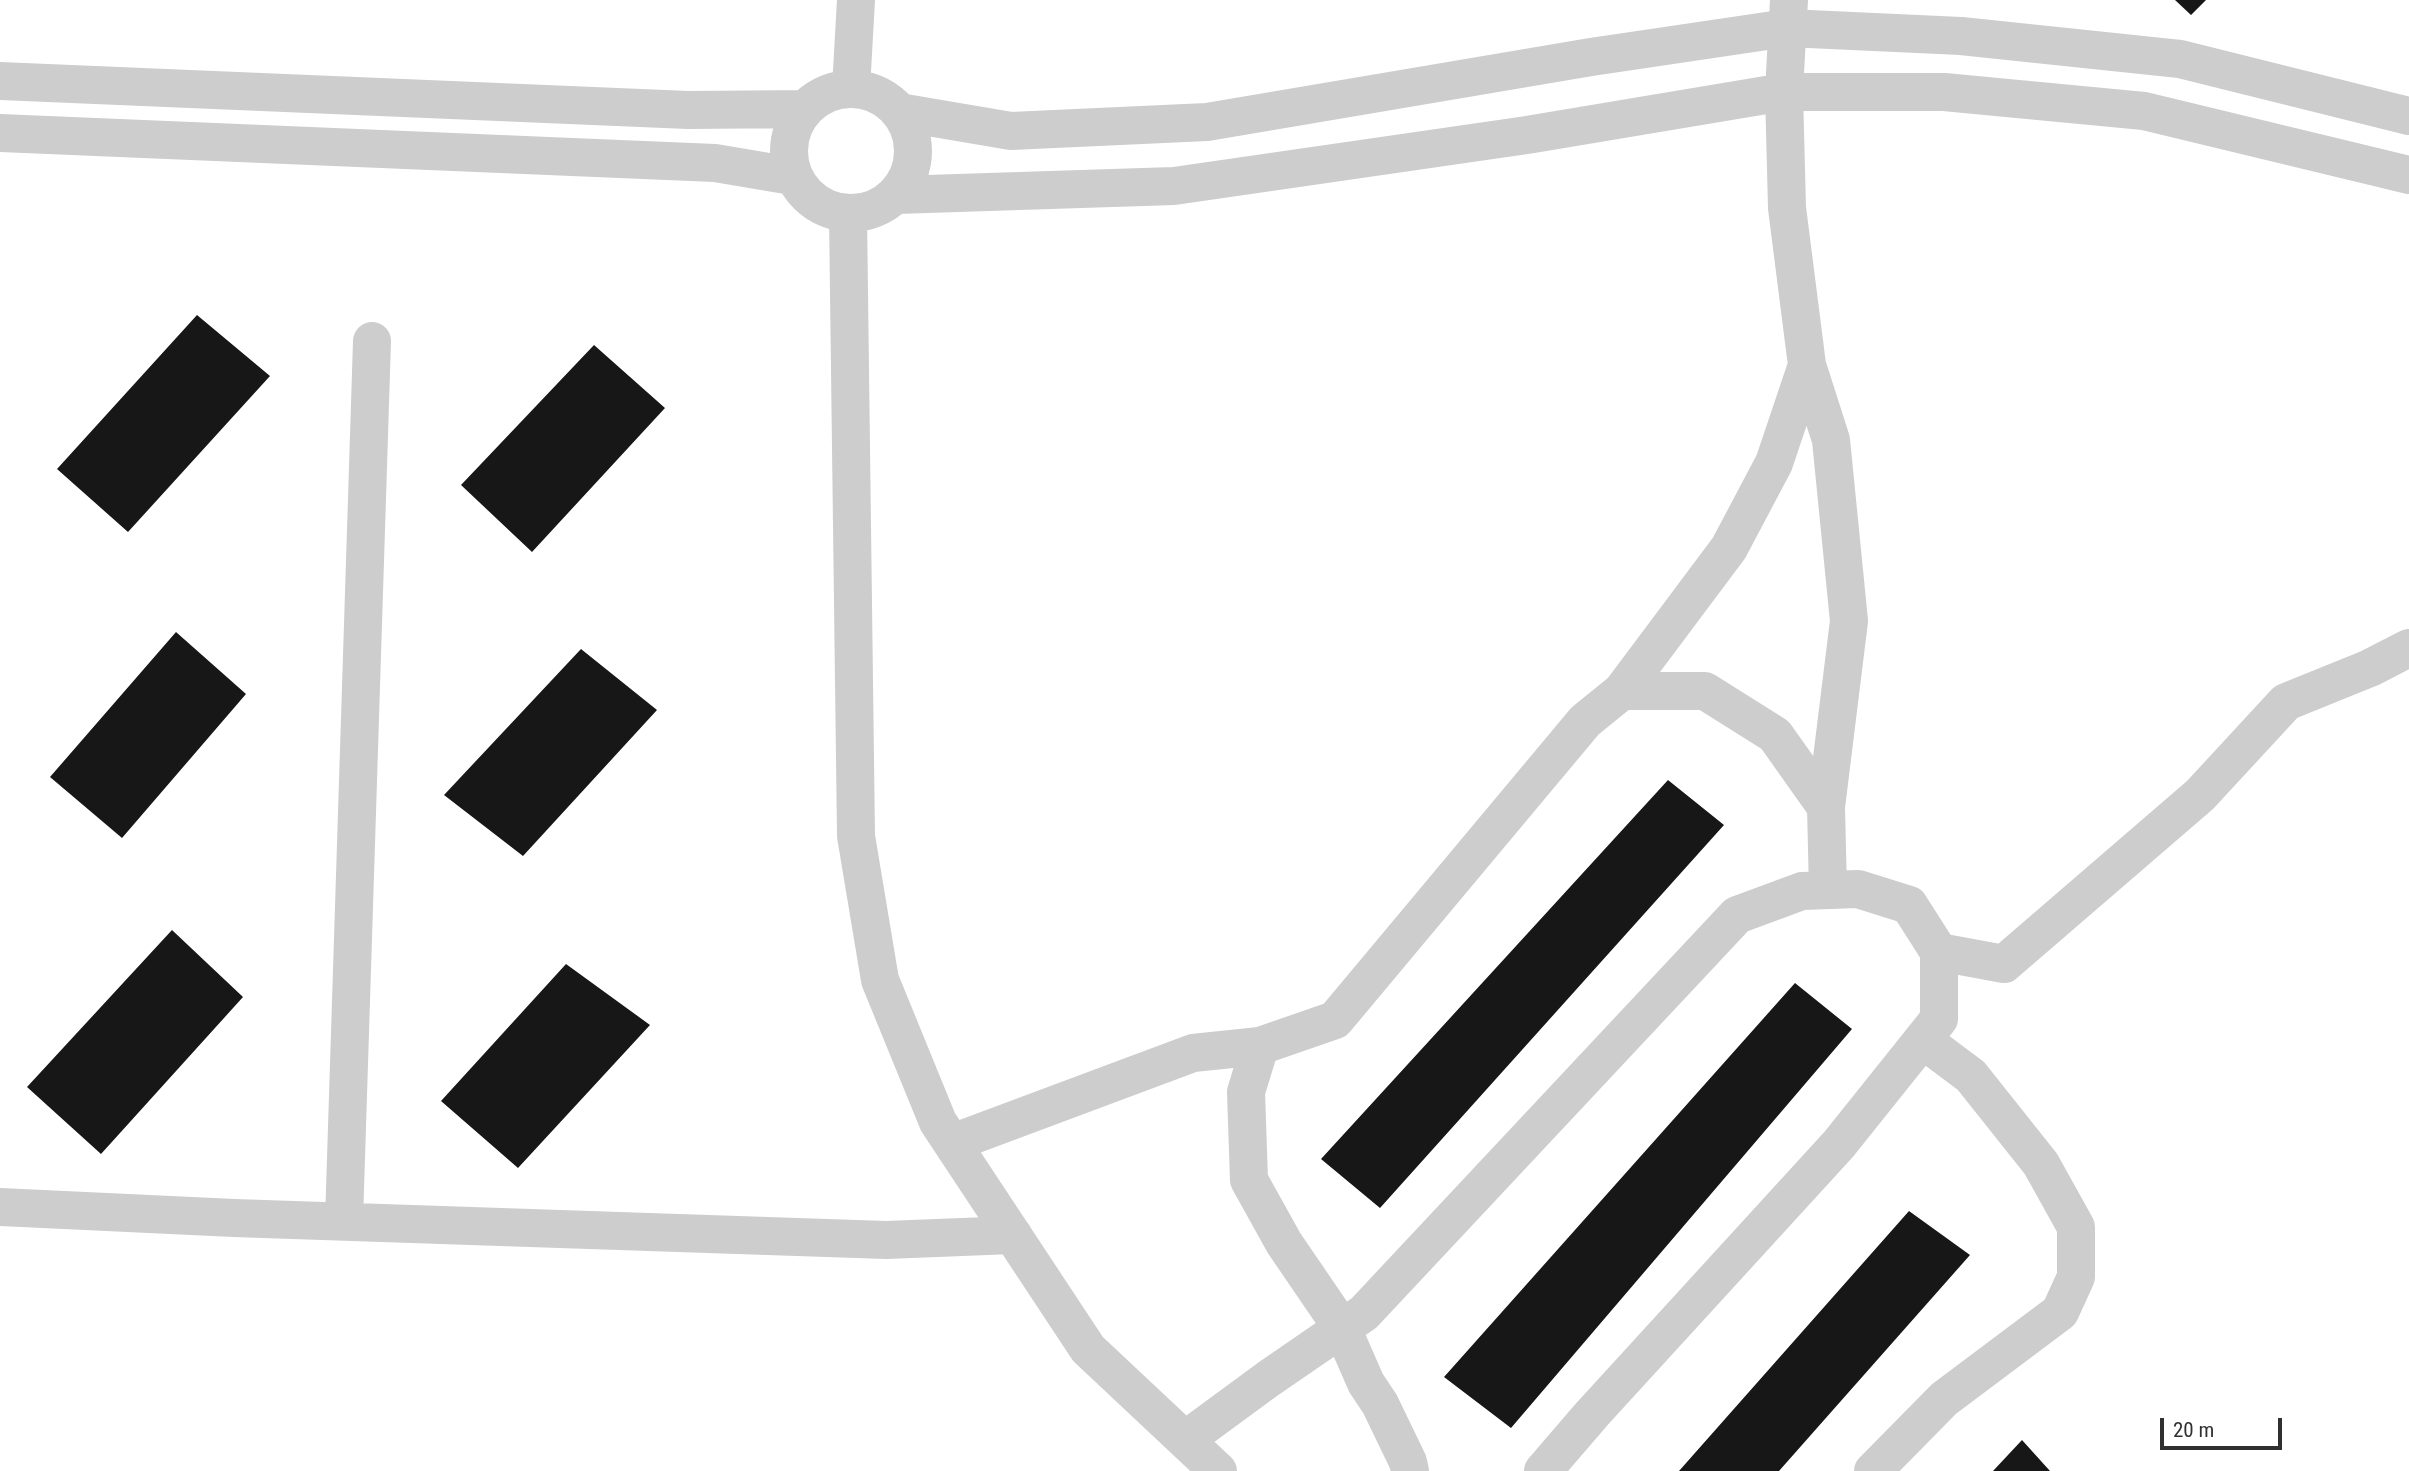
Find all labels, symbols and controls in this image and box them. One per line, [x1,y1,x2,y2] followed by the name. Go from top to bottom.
[2164,1404,2286,1448] scale bar
[2173,1418,2214,1442] text: 20 m

